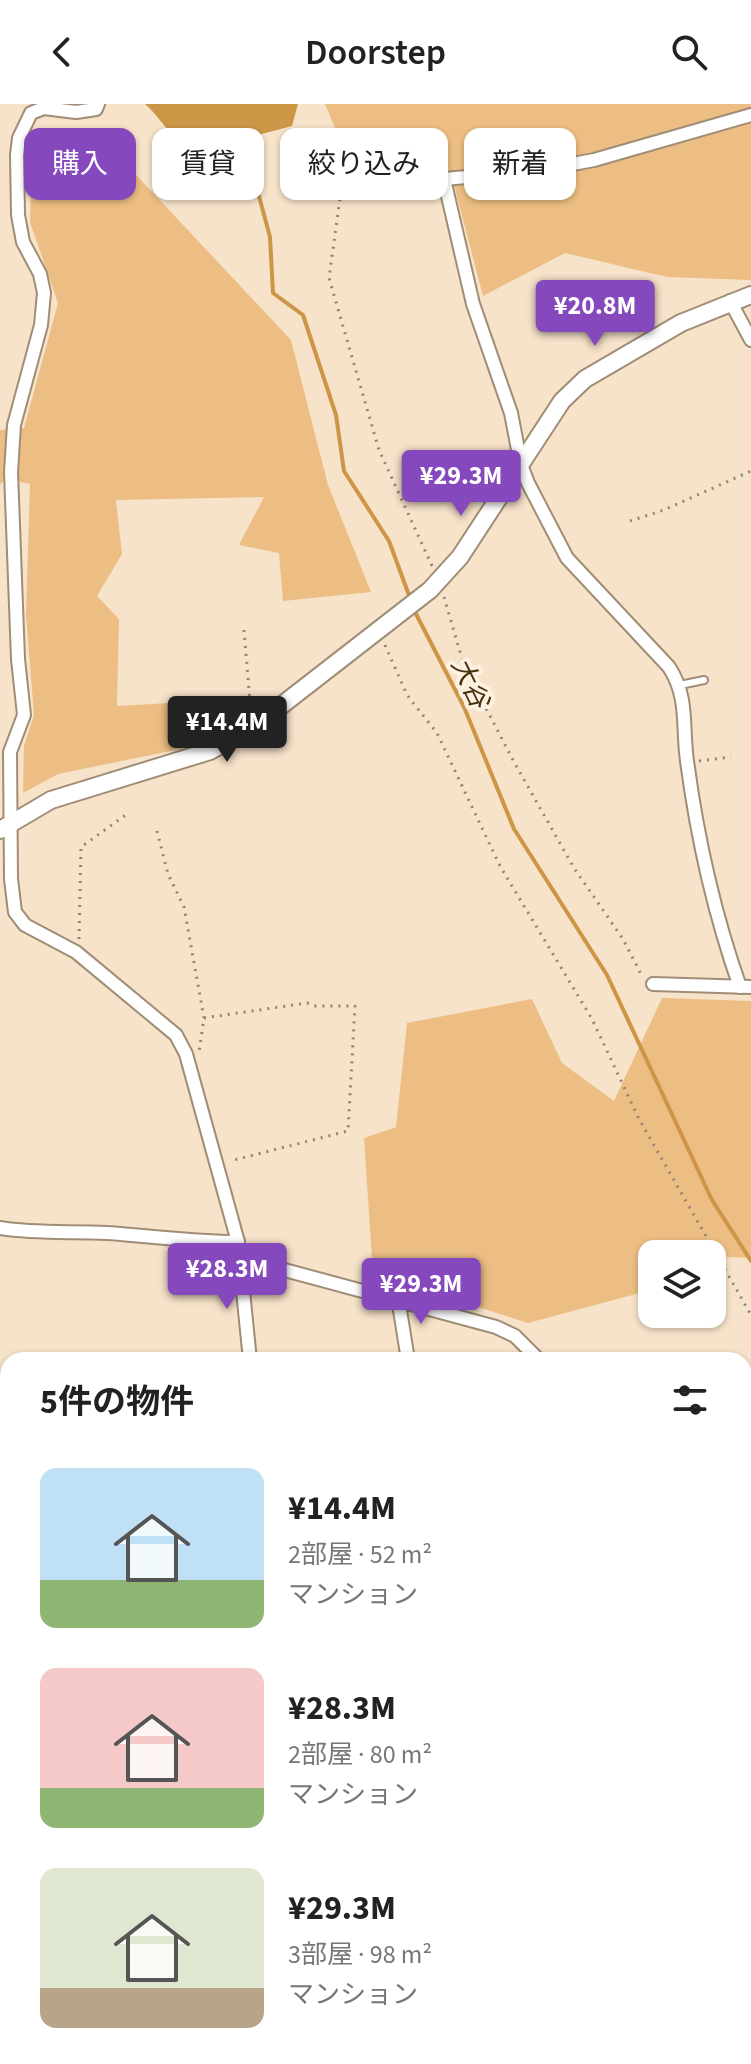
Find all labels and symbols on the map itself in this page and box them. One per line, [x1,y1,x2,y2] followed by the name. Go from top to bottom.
[530,280,660,348] pin: ¥20.8M
[396,450,526,518] pin: ¥29.3M
[442,652,499,716] water label: 大谷
[162,696,292,764] pin: ¥14.4M
[162,1243,292,1311] pin: ¥28.3M
[356,1258,486,1326] pin: ¥29.3M

